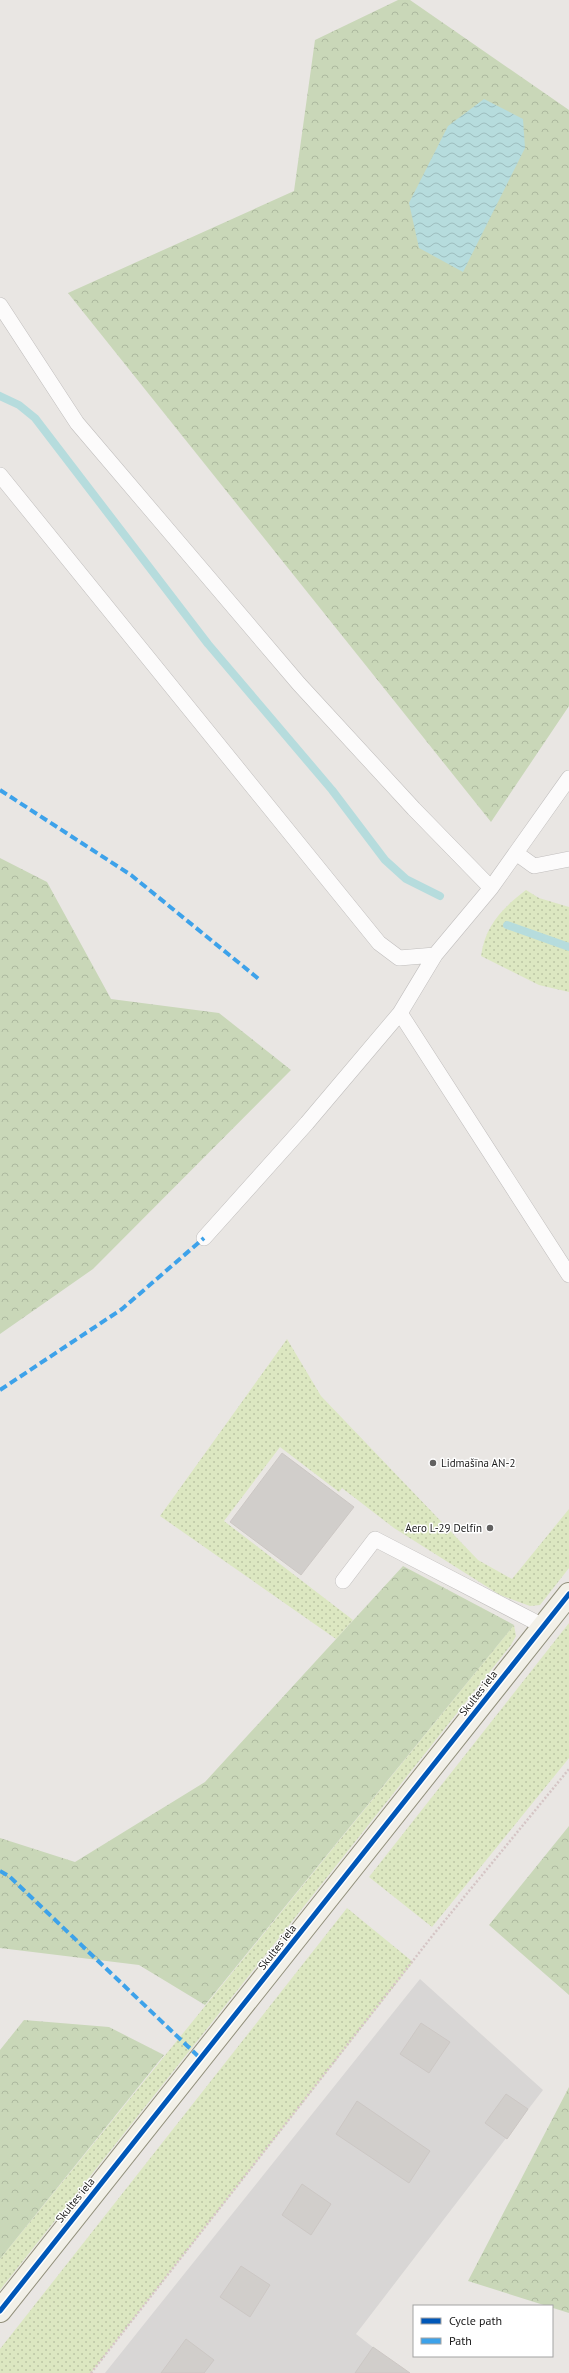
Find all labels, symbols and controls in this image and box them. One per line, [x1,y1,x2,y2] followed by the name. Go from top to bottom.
[441,1456,515,1470] place label: Lidmašīna AN-2
[428,1458,438,1468] marker: Lidmašīna AN-2
[405,1521,482,1535] place label: Aero L-29 Delfín
[485,1523,495,1533] marker: Aero L-29 Delfín
[456,1667,500,1719] street label: Skultes iela
[255,1921,299,1973] street label: Skultes iela
[52,2175,98,2225] street label: Skultes iela
[413,2305,553,2357] legend
[449,2313,502,2328] text: Cycle path
[449,2333,472,2348] text: Path

